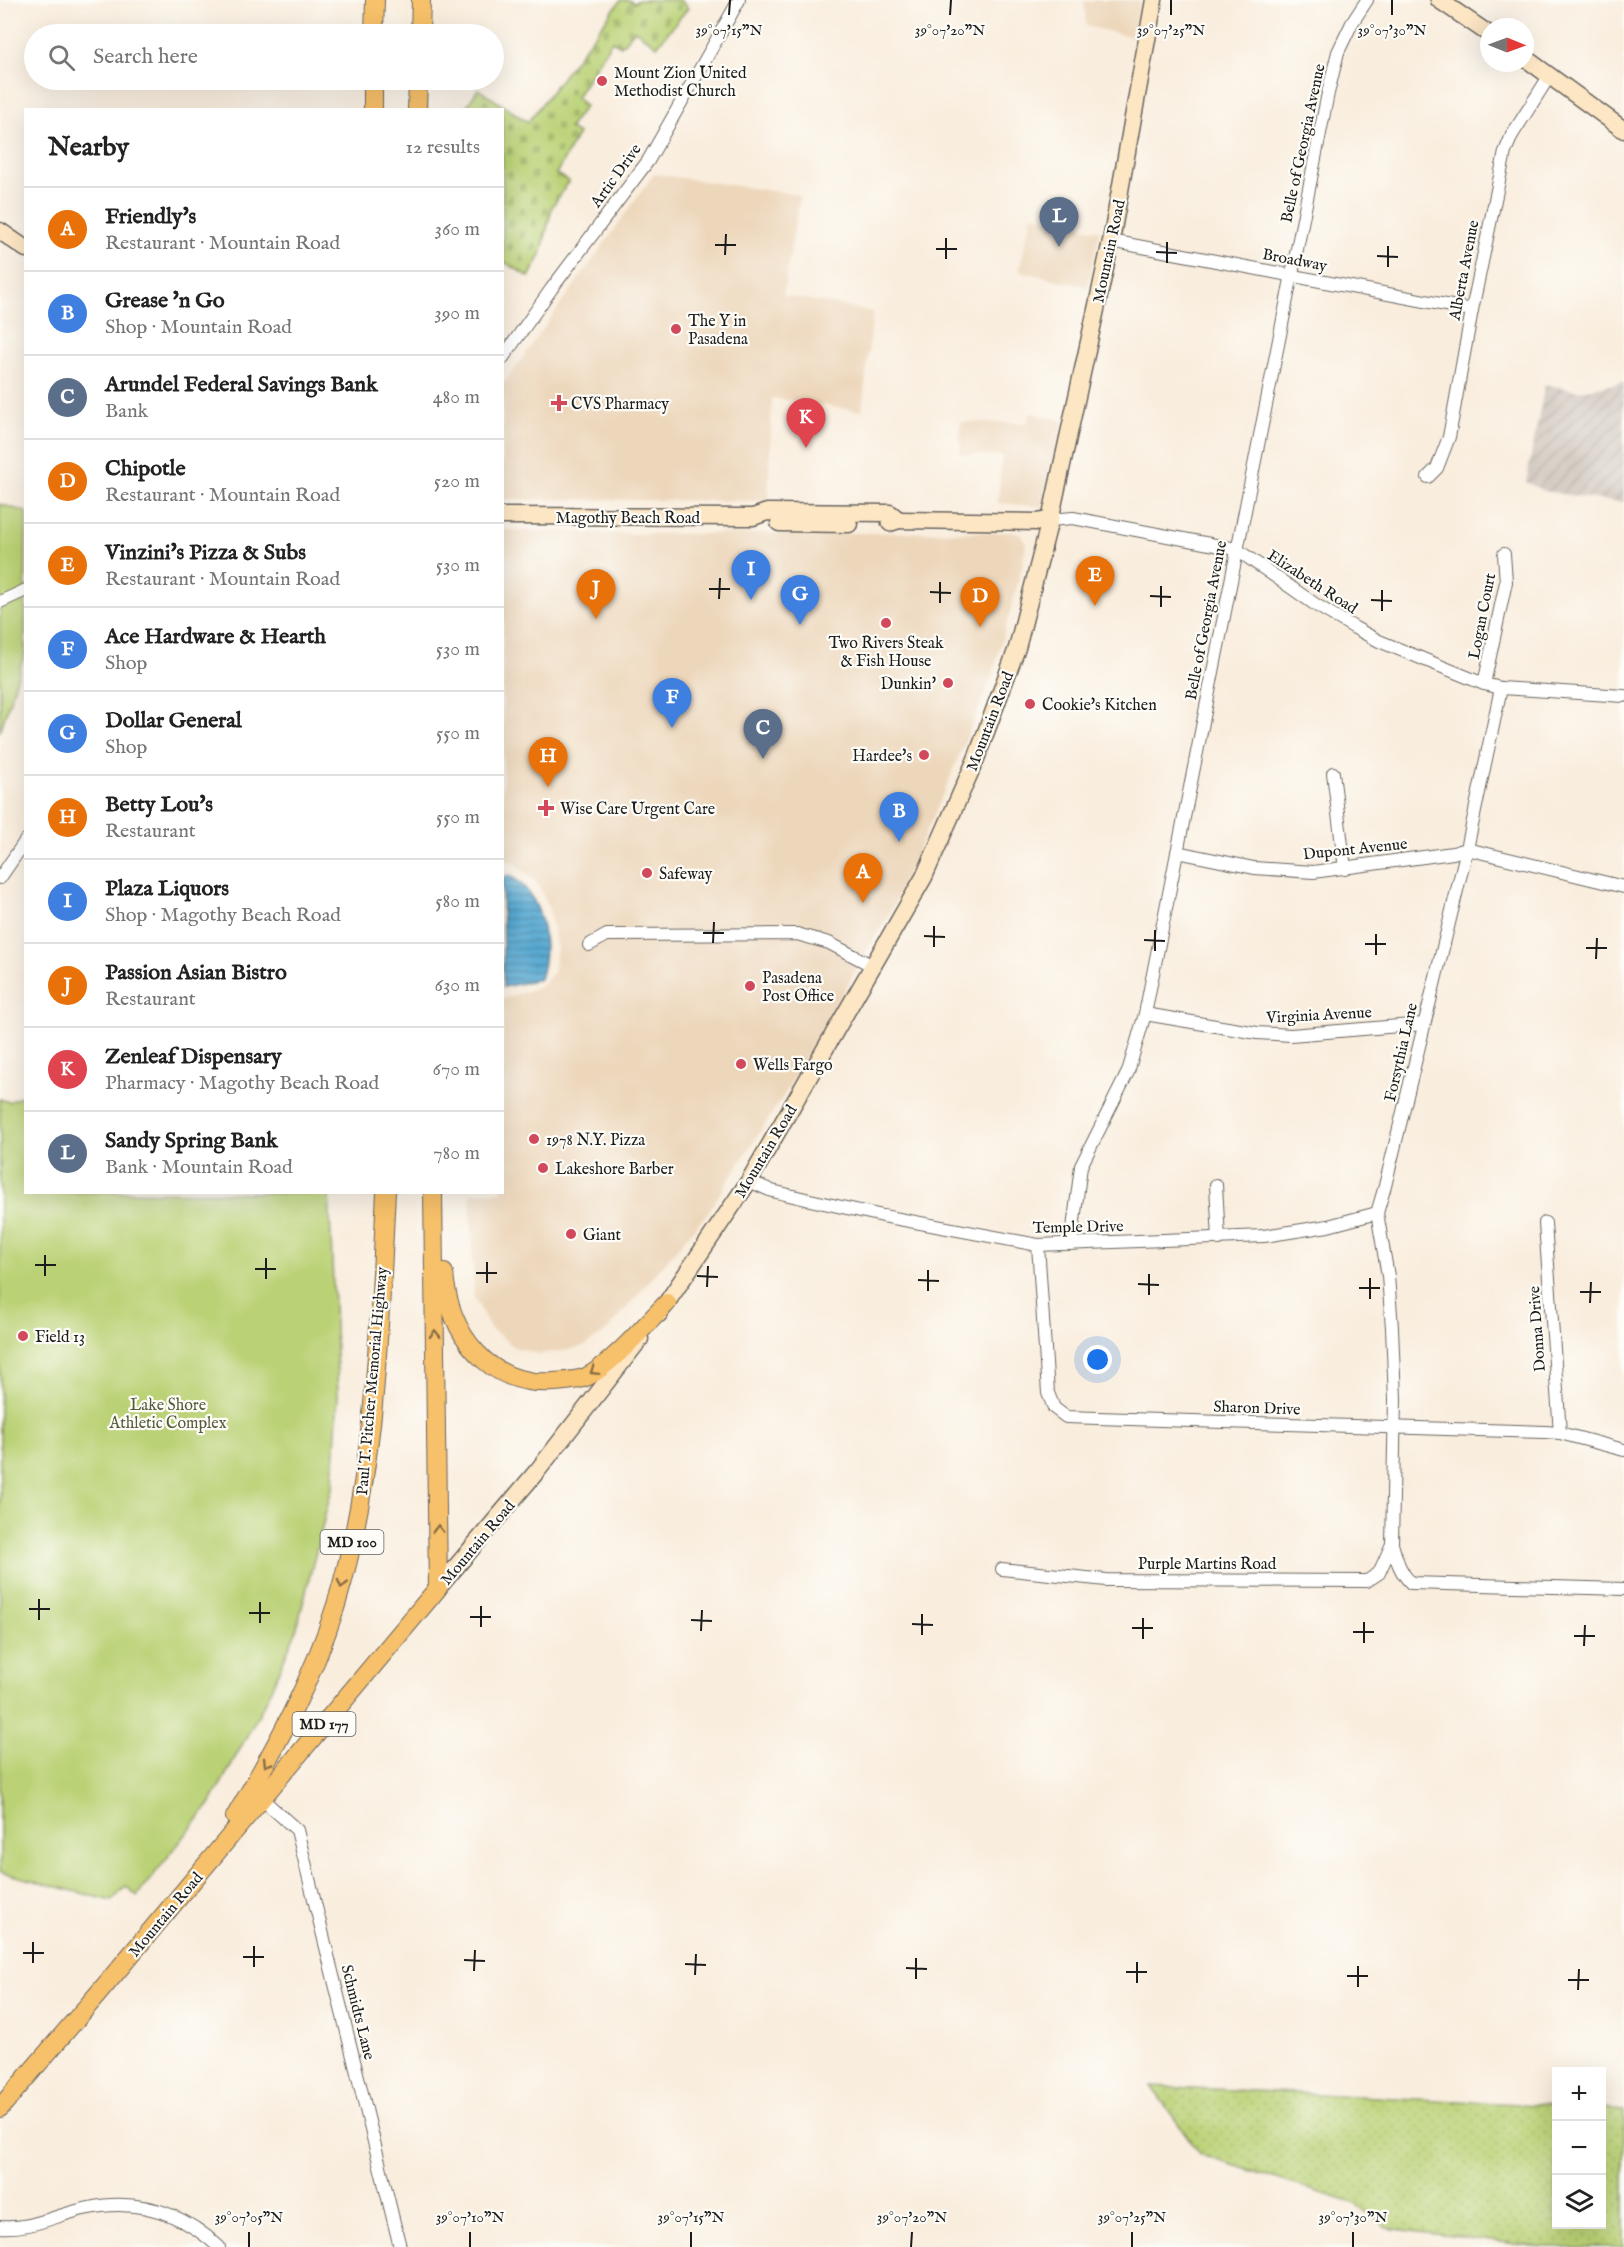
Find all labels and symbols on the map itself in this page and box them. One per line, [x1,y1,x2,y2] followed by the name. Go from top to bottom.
[1480,18,1534,72] north arrow
[696,21,762,40] text: 39°07'15"N
[915,21,985,40] text: 39°07'20"N
[1137,21,1205,40] text: 39°07'25"N
[1358,21,1426,40] text: 39°07'30"N
[1277,62,1331,225] street label: Belle of Georgia Avenue
[614,64,747,102] place label: Mount Zion United Methodist Church
[595,74,609,88] marker: Mount Zion United Methodist Church
[586,140,646,213] street label: Artic Drive
[1089,197,1131,305] street label: Mountain Road
[1040,198,1078,247] pin: L
[1445,219,1484,323] street label: Alberta Avenue
[1261,245,1329,277] street label: Broadway
[688,312,748,350] place label: The Y in Pasadena
[669,322,683,336] marker: The Y in Pasadena
[571,395,669,415] place label: CVS Pharmacy
[552,396,566,410] marker: CVS Pharmacy
[786,398,826,448] pin: K
[556,509,701,529] street label: Magothy Beach Road
[1182,539,1232,702] street label: Belle of Georgia Avenue
[1263,546,1361,620] street label: Elizabeth Road
[732,550,771,600] pin: I
[1076,556,1114,606] pin: E
[576,570,616,619] pin: J
[1465,571,1501,661] street label: Logan Court
[780,576,820,625] pin: G
[960,578,1000,627] pin: D
[879,616,893,630] marker: Two Rivers Steak & Fish House
[828,634,944,672] place label: Two Rivers Steak & Fish House
[963,669,1019,774] street label: Mountain Road
[881,675,936,695] place label: Dunkin'
[941,676,955,690] marker: Dunkin'
[652,678,692,728] pin: F
[1042,696,1157,716] place label: Cookie's Kitchen
[1023,697,1037,711] marker: Cookie's Kitchen
[744,710,783,759] pin: C
[528,738,568,787] pin: H
[852,747,912,767] place label: Hardee's
[917,748,931,762] marker: Hardee's
[880,792,918,842] pin: B
[537,799,555,817] marker: Wise Care Urgent Care
[560,800,715,820] place label: Wise Care Urgent Care
[1302,835,1408,865] street label: Dupont Avenue
[844,854,882,903] pin: A
[659,865,712,885] place label: Safeway
[640,866,654,880] marker: Safeway
[762,969,834,1007] place label: Pasadena Post Office
[743,979,757,993] marker: Pasadena Post Office
[1381,1001,1423,1104] street label: Forsythia Lane
[1265,1003,1372,1029] street label: Virginia Avenue
[753,1056,833,1076] place label: Wells Fargo
[734,1057,748,1071] marker: Wells Fargo
[731,1101,803,1202] street label: Mountain Road
[546,1131,645,1151] place label: 1978 N.Y. Pizza
[527,1132,541,1146] marker: 1978 N.Y. Pizza
[555,1160,674,1180] place label: Lakeshore Barber
[536,1161,550,1175] marker: Lakeshore Barber
[1032,1217,1124,1239] street label: Temple Drive
[583,1226,621,1246] place label: Giant
[564,1227,578,1241] marker: Giant
[353,1266,393,1496] street label: Paul T. Pitcher Memorial Highway
[1525,1285,1551,1373] street label: Donna Drive
[35,1328,85,1348] place label: Field 13
[16,1329,30,1343] marker: Field 13
[429,1330,441,1339] one-way arrow
[1083,1345,1112,1374] your location
[589,1364,600,1375] one-way arrow
[109,1396,227,1434] park label: Lake Shore Athletic Complex
[1213,1397,1301,1421] street label: Sharon Drive
[437,1496,520,1590] street label: Mountain Road
[432,1525,444,1534] one-way arrow
[320,1530,384,1554] road number: MD 100
[1138,1555,1277,1575] street label: Purple Martins Road
[337,1578,349,1588] one-way arrow
[292,1712,356,1736] road number: MD 177
[262,1757,274,1767] one-way arrow
[125,1868,208,1962] street label: Mountain Road
[336,1963,379,2062] street label: Schmidts Lane
[215,2208,283,2227] text: 39°07'05"N
[436,2208,504,2227] text: 39°07'10"N
[658,2208,724,2227] text: 39°07'15"N
[877,2208,947,2227] text: 39°07'20"N
[1098,2208,1166,2227] text: 39°07'25"N
[1319,2208,1387,2227] text: 39°07'30"N

